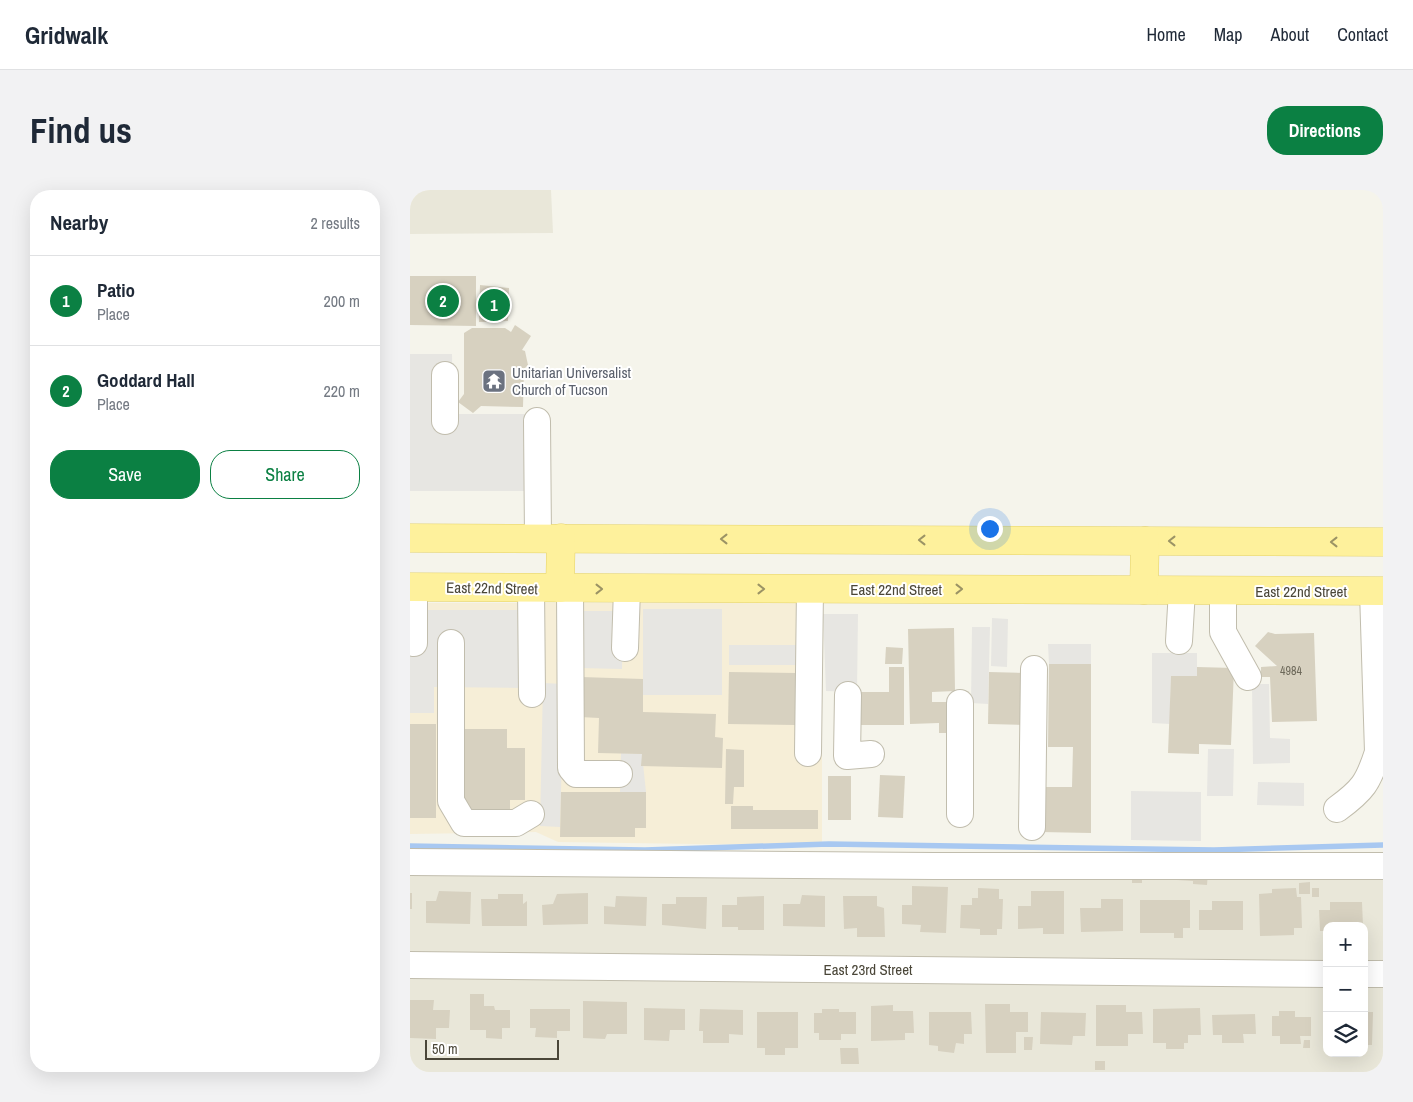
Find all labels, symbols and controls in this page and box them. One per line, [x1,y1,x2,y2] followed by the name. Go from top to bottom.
[25,19,108,51] text: Gridwalk
[1146,22,1186,47] text: Home
[1214,22,1243,47] text: Map
[1271,22,1309,47] text: About
[1337,22,1388,47] text: Contact
[1267,106,1383,155] button: Directions
[30,107,132,154] text: Find us
[50,208,108,237] text: Nearby
[310,212,360,234] text: 2 results
[97,277,135,303] text: Patio
[427,282,459,320] pin: 2
[478,286,510,324] pin: 1
[62,290,70,312] text: 1
[324,290,360,312] text: 200 m
[97,303,130,325] text: Place
[512,362,632,400] place label: Unitarian Universalist Church of Tucson
[97,367,195,393] text: Goddard Hall
[481,368,507,394] temple icon: Unitarian Universalist Church of Tucson
[62,380,70,402] text: 2
[324,380,360,402] text: 220 m
[97,393,130,415] text: Place
[50,450,200,499] button: Save
[210,450,360,499] button: Share
[977,516,1003,542] your location
[720,534,728,544] one-way arrow
[918,535,926,545] one-way arrow
[1168,536,1176,546] one-way arrow
[1330,537,1338,547] one-way arrow
[446,577,539,599] street label: East 22nd Street
[850,579,942,600] street label: East 22nd Street
[1255,581,1347,602] street label: East 22nd Street
[595,584,603,594] one-way arrow
[758,584,765,594] one-way arrow
[955,584,963,595] one-way arrow
[1280,663,1302,679] house number: 4984
[1323,922,1368,1057] map controls
[1323,922,1368,967] button: +
[824,959,913,980] street label: East 23rd Street
[1323,967,1368,1012] button: −
[1323,1012,1368,1057] button: layers
[425,1037,559,1060] scale bar
[432,1040,458,1058] text: 50 m

